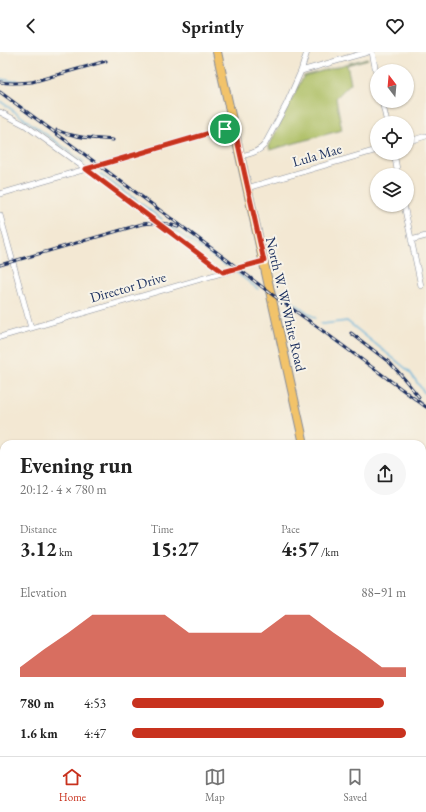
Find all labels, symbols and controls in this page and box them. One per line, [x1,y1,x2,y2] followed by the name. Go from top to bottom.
[20,15,42,37] icon: back
[182,15,244,38] text: Sprintly
[384,15,406,37] icon: heart
[370,64,414,108] north arrow
[370,64,414,212] map controls
[208,112,242,146] pin
[370,116,414,160] button: locate
[214,118,236,140] icon: arrive
[290,139,344,171] street label: Lula Mae
[370,168,414,212] button: layers
[262,235,310,374] street label: North W. W. White Road
[88,267,169,306] street label: Director Drive
[20,451,133,480] text: Evening run
[364,453,406,495] button: share
[20,481,107,498] text: 20:12 · 4 × 780 m
[20,522,57,536] text: Distance
[151,522,174,536] text: Time
[281,522,300,536] text: Pace
[20,536,57,562] text: 3.12
[151,536,199,562] text: 15:27
[281,536,319,562] text: 4:57
[57,545,73,559] text: km
[319,545,339,559] text: /km
[20,584,67,601] text: Elevation
[361,584,406,601] text: 88–91 m
[20,695,54,712] text: 780 m
[84,695,106,712] text: 4:53
[20,725,58,742] text: 1.6 km
[84,725,106,742] text: 4:47
[59,766,86,804] tab: Home
[204,766,226,804] tab: Map
[344,766,367,804] tab: Saved

